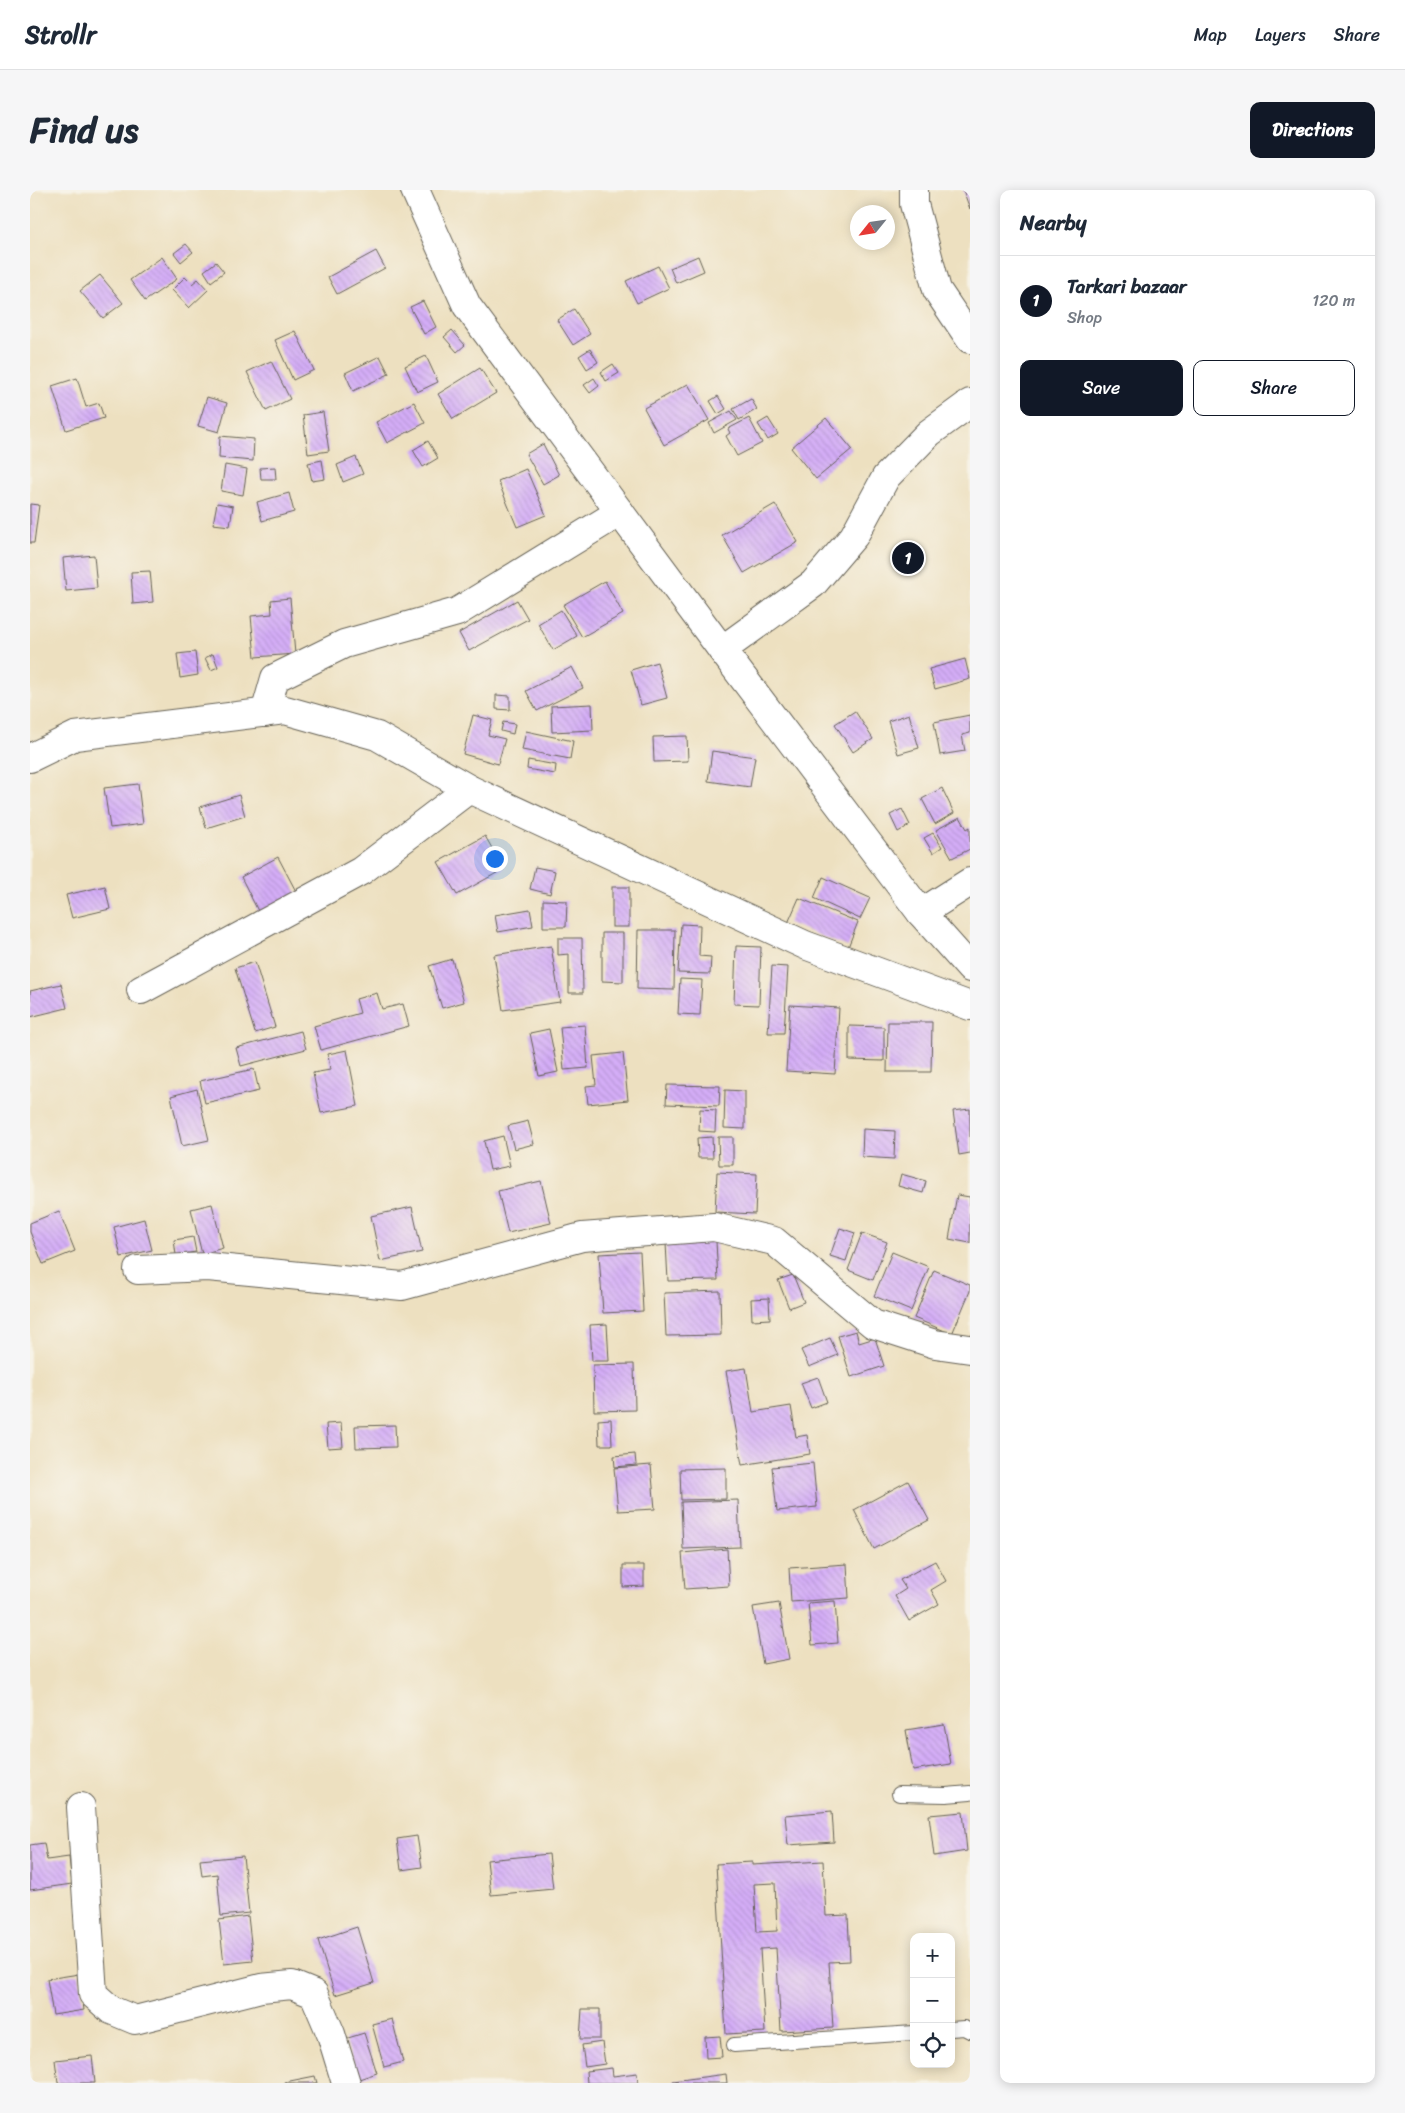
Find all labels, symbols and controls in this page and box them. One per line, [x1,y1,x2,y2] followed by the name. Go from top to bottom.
[25,14,96,56] text: Strollr
[1194,19,1227,51] text: Map
[1255,19,1306,51] text: Layers
[1334,19,1380,51] text: Share
[30,99,138,161] text: Find us
[1250,102,1375,158] button: Directions
[1020,204,1086,242] text: Nearby
[850,205,895,250] north arrow
[1067,270,1187,303] text: Tarkari bazaar
[1033,286,1039,315] text: 1
[1312,286,1355,315] text: 120 m
[1067,303,1102,332] text: Shop
[1020,360,1183,416] button: Save
[1193,360,1355,416] button: Share
[892,539,924,577] pin: 1
[482,846,508,872] your location
[910,1933,955,2068] map controls
[910,1933,955,1978] button: +
[910,1978,955,2023] button: −
[910,2023,955,2068] button: locate

